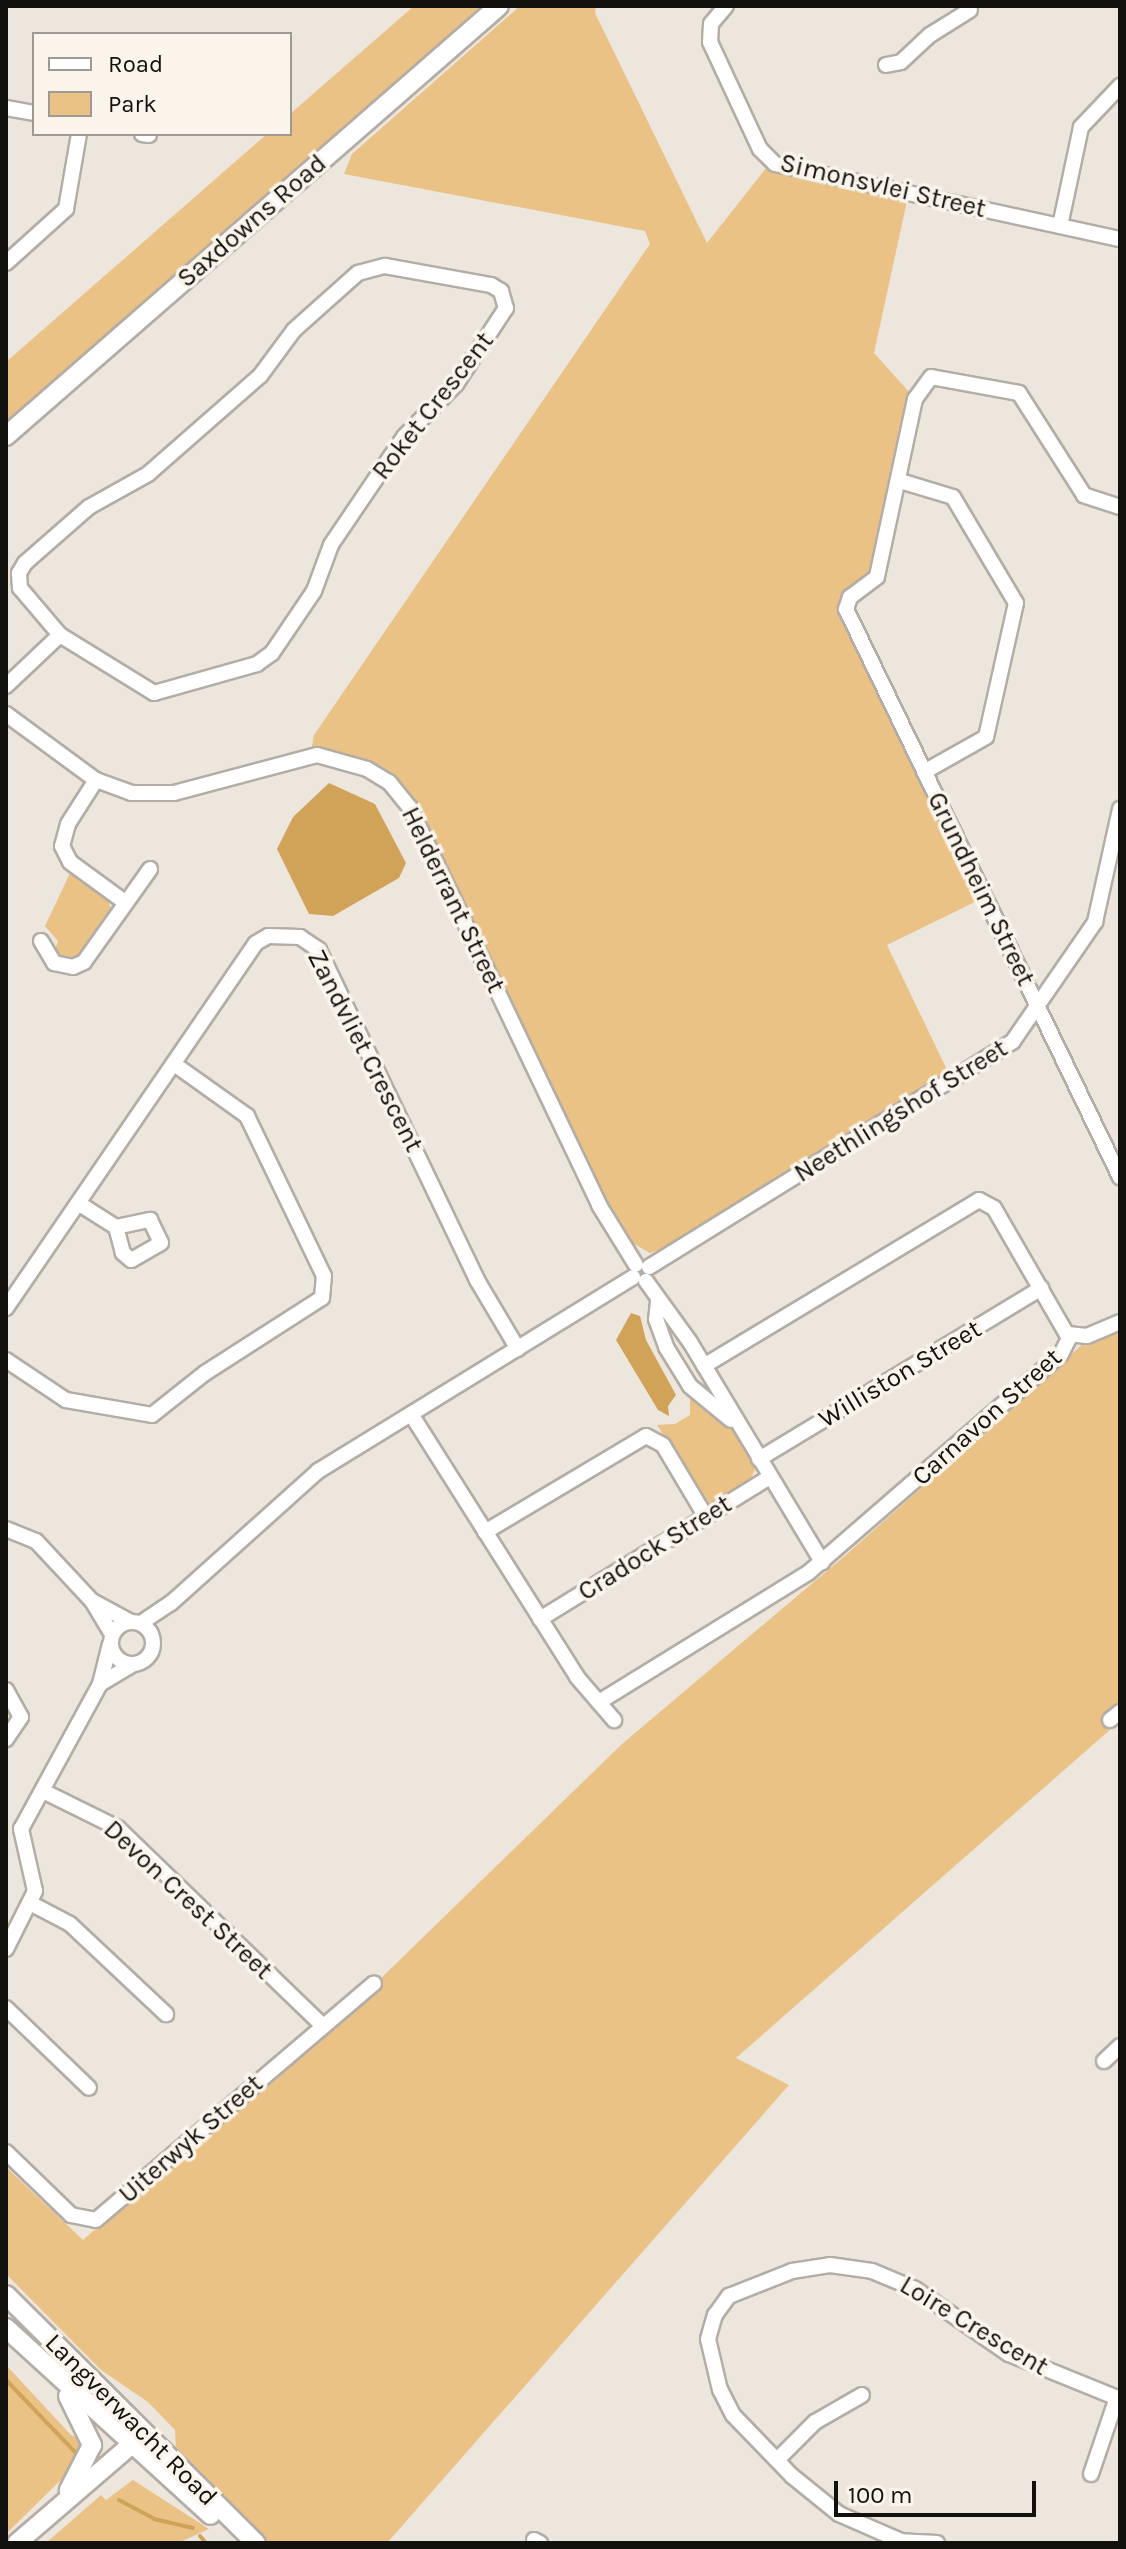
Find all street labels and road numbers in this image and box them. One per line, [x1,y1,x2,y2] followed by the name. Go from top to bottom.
[777,147,989,225] street label: Simonsvlei Street
[171,148,333,294] street label: Saxdowns Road
[366,326,500,486] street label: Roket Crescent
[921,787,1041,991] street label: Grundheim Street
[395,802,511,998] street label: Helderrant Street
[301,945,429,1157] street label: Zandvliet Crescent
[789,1033,1013,1189] street label: Neethlingshof Street
[813,1313,987,1435] street label: Williston Street
[906,1342,1068,1492] street label: Carnavon Street
[573,1488,737,1608] street label: Cradock Street
[97,1814,279,1986] street label: Devon Crest Street
[113,2068,269,2210] street label: Uiterwyk Street
[894,2269,1054,2383] street label: Loire Crescent
[38,2327,224,2513] street label: Langverwacht Road

